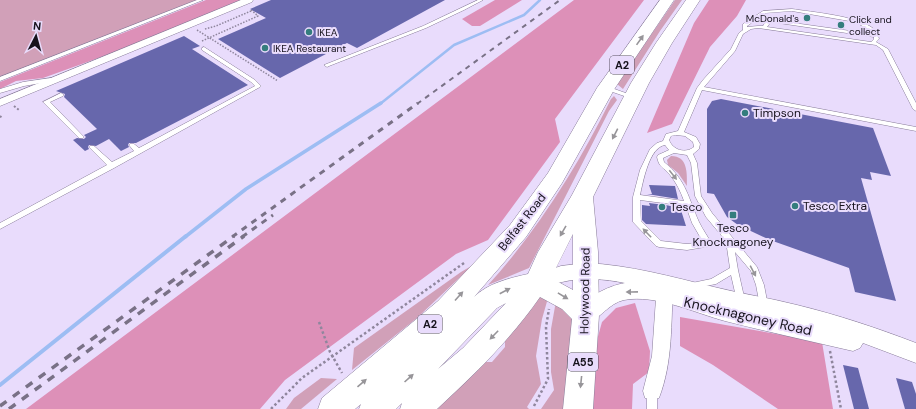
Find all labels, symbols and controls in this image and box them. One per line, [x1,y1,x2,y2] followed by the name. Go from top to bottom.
[746,12,799,25] place label: McDonald's
[802,13,812,23] marker: McDonald's
[849,13,892,38] place label: Click and collect
[16,16,56,56] north arrow
[32,19,42,33] text: N
[836,20,846,30] marker: Click and collect
[317,26,338,39] place label: IKEA
[304,27,314,37] marker: IKEA
[636,34,643,46] one-way arrow
[273,42,346,55] place label: IKEA Restaurant
[260,43,270,53] marker: IKEA Restaurant
[610,56,634,74] road number: A2
[753,105,801,121] place label: Timpson
[740,108,750,118] marker: Timpson
[611,129,618,140] one-way arrow
[669,170,677,181] one-way arrow
[495,190,549,254] street label: Belfast Road
[803,198,867,214] place label: Tesco Extra
[670,199,702,215] place label: Tesco
[790,201,800,211] marker: Tesco Extra
[657,202,667,212] marker: Tesco
[728,210,738,220] marker: Tesco Knocknagoney
[692,220,774,250] place label: Tesco Knocknagoney
[559,225,566,236] one-way arrow
[643,228,652,238] one-way arrow
[576,248,594,334] street label: Holywood Road
[750,265,757,277] one-way arrow
[499,288,511,295] one-way arrow
[625,289,638,295] one-way arrow
[454,291,464,301] one-way arrow
[557,293,569,300] one-way arrow
[682,293,814,339] street label: Knocknagoney Road
[418,315,442,333] road number: A2
[489,330,499,340] one-way arrow
[568,353,598,371] road number: A55
[404,374,413,383] one-way arrow
[578,376,585,388] one-way arrow
[357,379,368,388] one-way arrow

